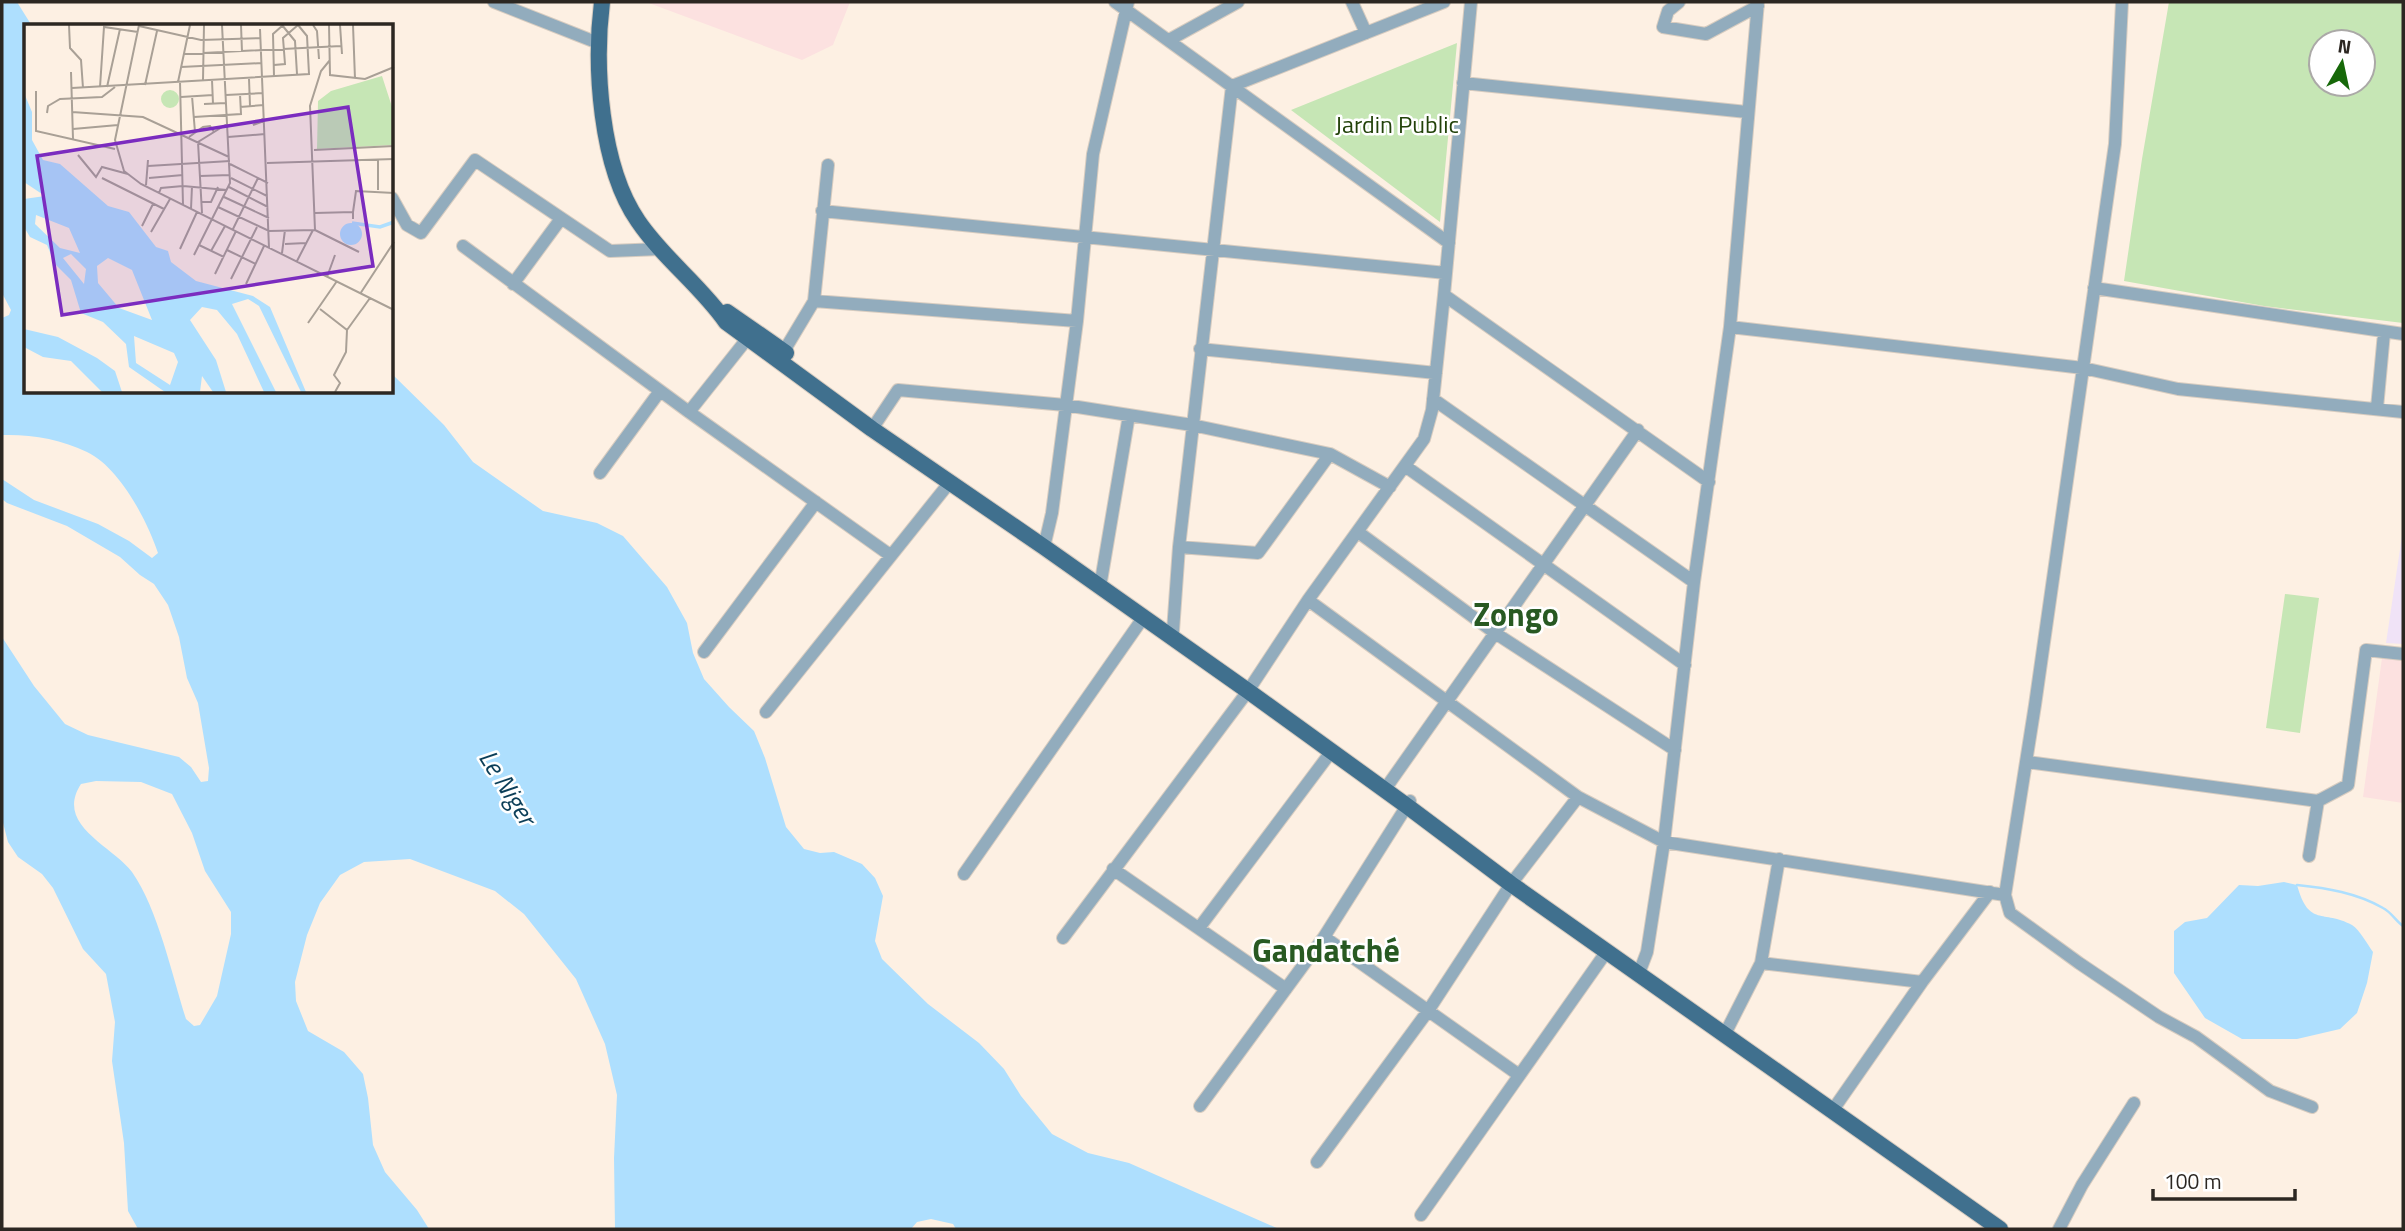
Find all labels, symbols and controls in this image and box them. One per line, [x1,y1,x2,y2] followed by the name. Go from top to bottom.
[24,24,394,394] inset map
[2307,28,2377,98] north arrow
[2336,30,2354,61] text: N
[1335,106,1459,142] park label: Jardin Public
[1473,590,1559,638] district label: Zongo
[470,742,548,835] water label: Le Niger
[1252,926,1400,974] district label: Gandatché
[2153,1158,2295,1202] scale bar
[2164,1165,2221,1197] text: 100 m

